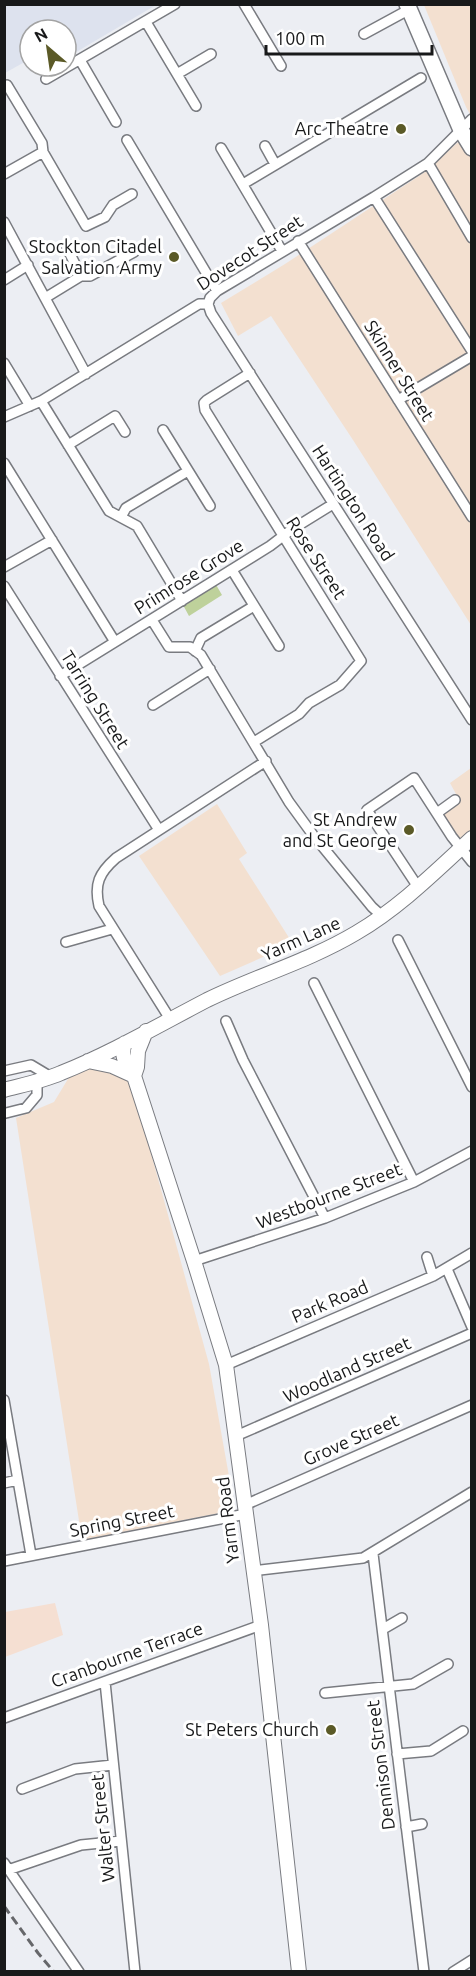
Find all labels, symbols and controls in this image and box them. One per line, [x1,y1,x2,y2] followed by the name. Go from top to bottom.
[18,18,78,78] north arrow
[266,18,432,56] scale bar
[31,24,50,46] text: N
[275,28,325,48] text: 100 m
[295,118,389,138] place label: Arc Theatre
[394,122,408,136] marker: Arc Theatre
[193,211,306,294] street label: Dovecot Street
[29,236,162,277] place label: Stockton Citadel Salvation Army
[167,250,181,264] marker: Stockton Citadel Salvation Army
[361,317,439,424] street label: Skinner Street
[309,441,399,564] street label: Hartington Road
[283,513,351,602] street label: Rose Street
[130,535,247,618] street label: Primrose Grove
[58,647,134,752] street label: Tarring Street
[283,809,397,850] place label: St Andrew and St George
[402,823,416,837] marker: St Andrew and St George
[258,912,343,964] street label: Yarm Lane
[253,1158,404,1232] street label: Westbourne Street
[288,1276,371,1326] street label: Park Road
[280,1332,413,1406] street label: Woodland Street
[300,1409,401,1469] street label: Grove Street
[212,1476,242,1565] street label: Yarm Road
[68,1500,176,1540] street label: Spring Street
[48,1617,205,1691] street label: Cranbourne Terrace
[362,1699,398,1831] street label: Dennison Street
[185,1719,319,1739] place label: St Peters Church
[324,1723,338,1737] marker: St Peters Church
[86,1773,118,1883] street label: Walter Street

